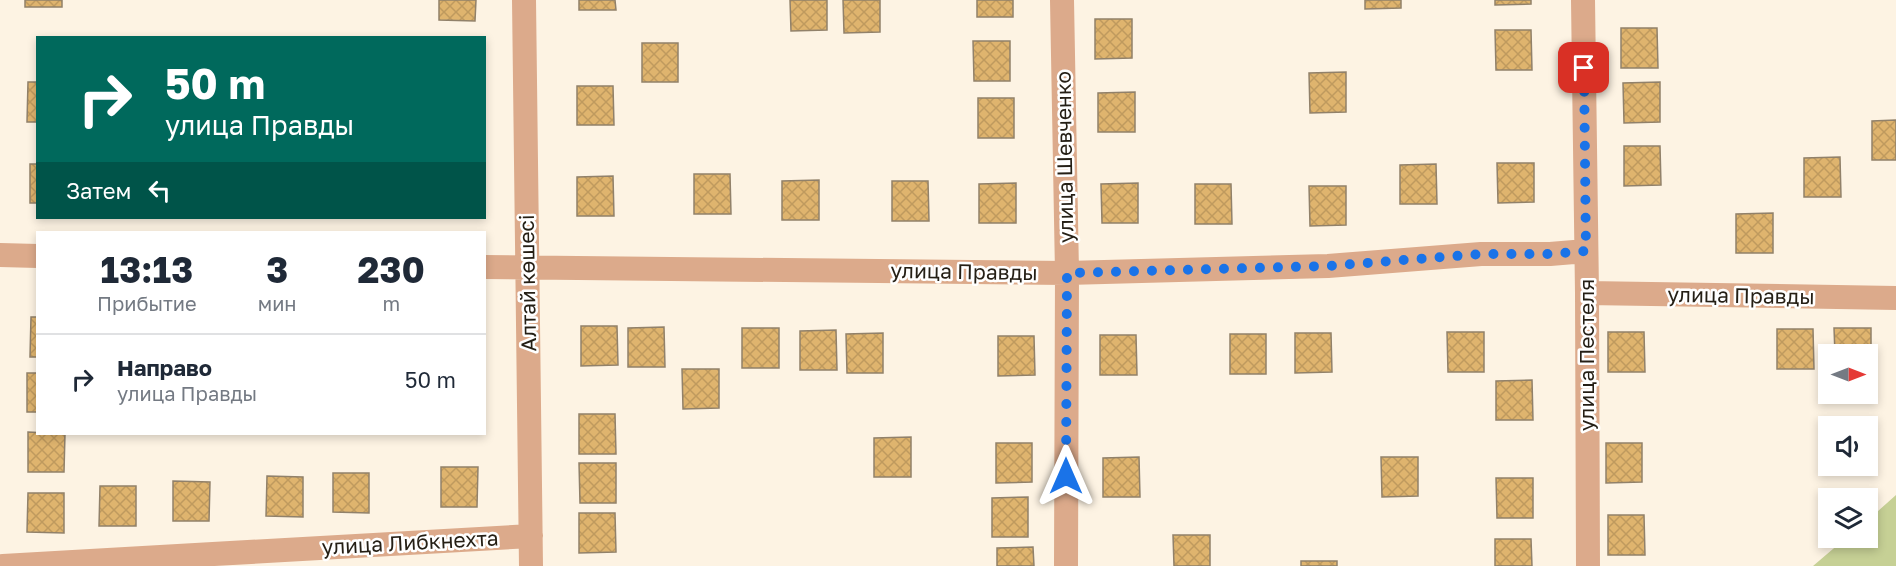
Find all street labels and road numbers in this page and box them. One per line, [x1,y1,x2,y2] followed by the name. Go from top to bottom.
[1050,71,1079,243] street label: улица Шевченко
[513,214,541,352] street label: Алтай көшесі
[890,257,1038,285] street label: улица Правды
[1573,279,1599,431] street label: улица Пестеля
[1667,281,1815,309] street label: улица Правды
[321,524,499,560] street label: улица Либкнехта

